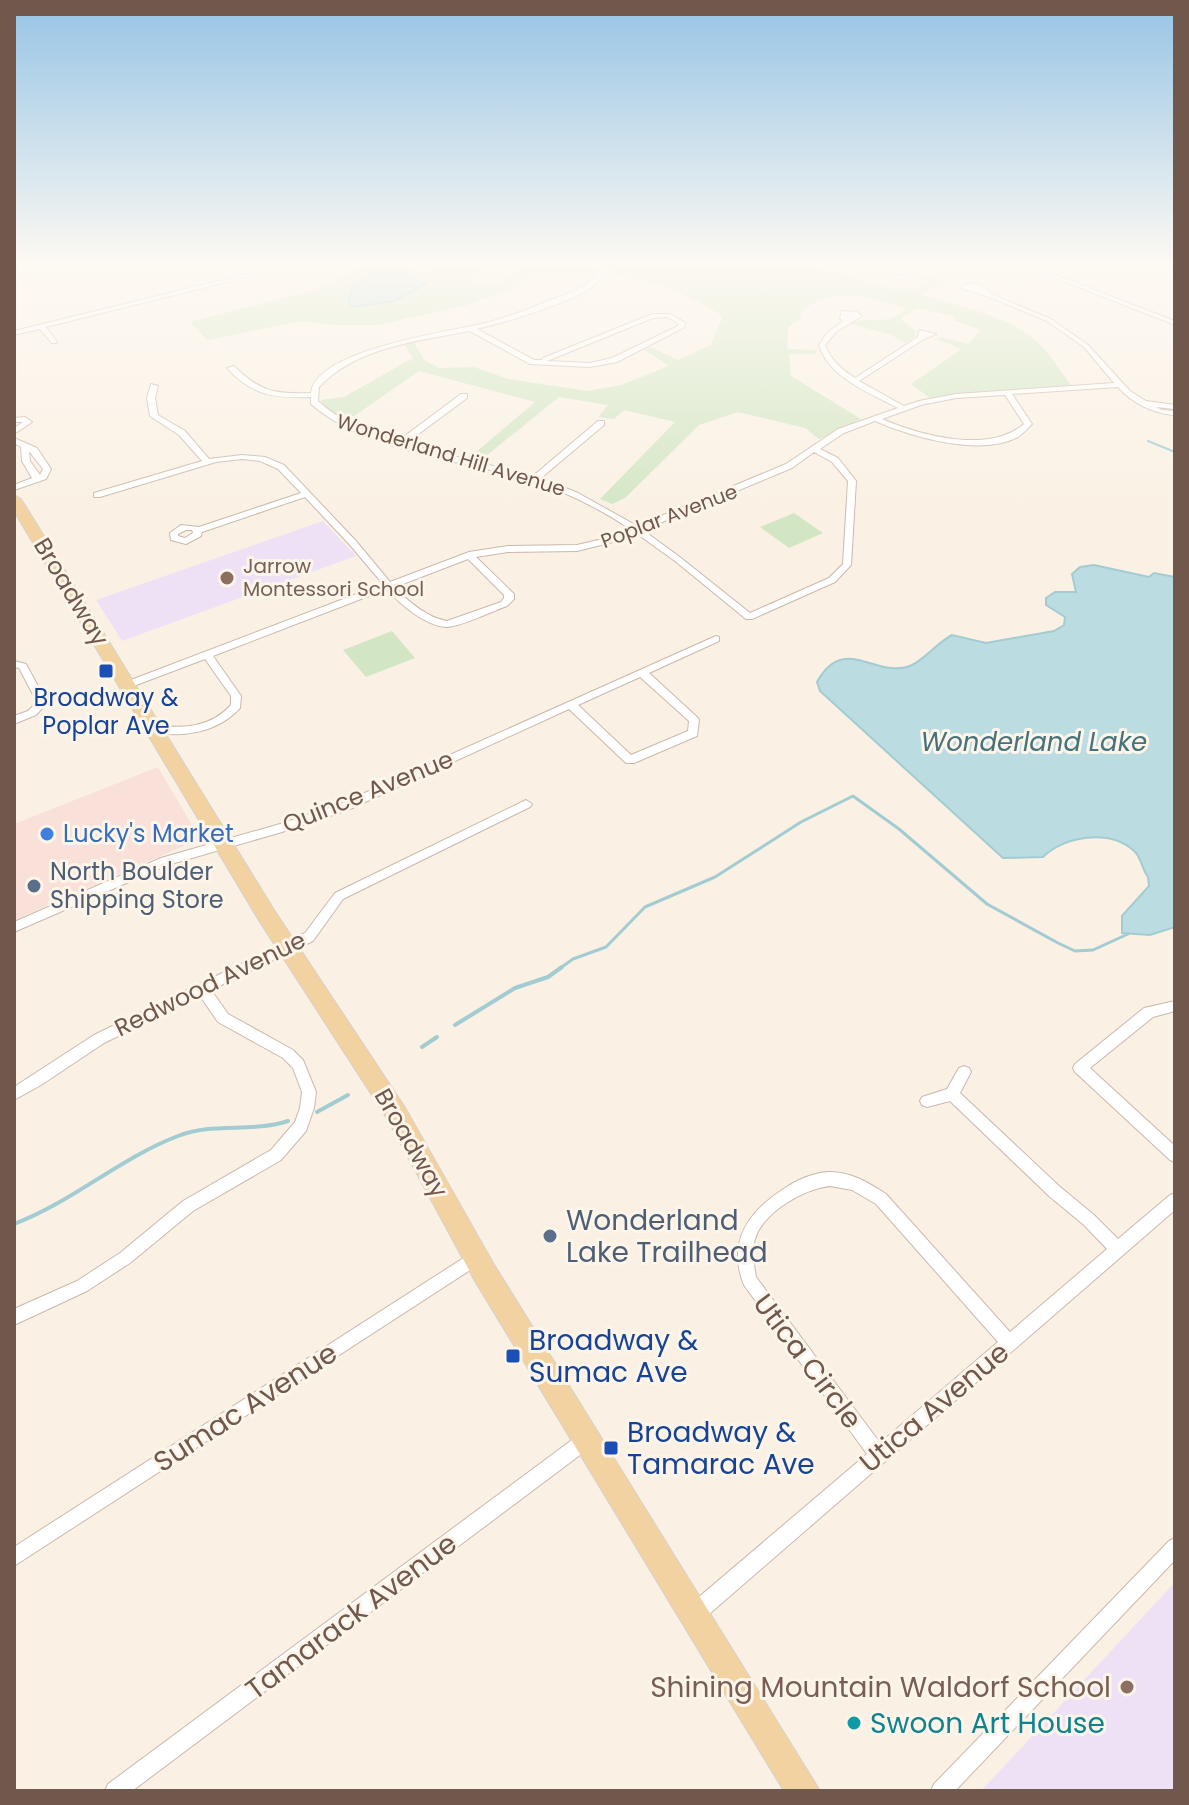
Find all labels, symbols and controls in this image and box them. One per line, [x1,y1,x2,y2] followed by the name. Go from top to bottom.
[333,407,569,503] street label: Wonderland Hill Avenue
[597,477,741,555] street label: Poplar Avenue
[26,531,117,652] street label: Broadway
[243,552,424,603] place label: Jarrow Montessori School
[218,569,236,587] marker: Jarrow Montessori School
[97,662,115,680] marker: Broadway & Poplar Ave
[33,681,179,742] place label: Broadway & Poplar Ave
[921,724,1147,760] water label: Wonderland Lake
[277,742,458,841] street label: Quince Avenue
[63,817,234,850] place label: Lucky's Market
[38,825,56,843] marker: Lucky's Market
[50,855,224,916] place label: North Boulder Shipping Store
[25,877,43,895] marker: North Boulder Shipping Store
[109,923,311,1044] street label: Redwood Avenue
[367,1082,456,1204] street label: Broadway
[566,1201,768,1272] place label: Wonderland Lake Trailhead
[541,1227,559,1245] marker: Wonderland Lake Trailhead
[744,1286,871,1437] street label: Utica Circle
[529,1321,699,1392] place label: Broadway & Sumac Ave
[146,1333,345,1481] street label: Sumac Avenue
[851,1333,1018,1482] street label: Utica Avenue
[504,1347,522,1365] marker: Broadway & Sumac Ave
[627,1413,815,1484] place label: Broadway & Tamarac Ave
[602,1439,620,1457] marker: Broadway & Tamarac Ave
[238,1524,465,1709] street label: Tamarack Avenue
[650,1668,1111,1707] place label: Shining Mountain Waldorf School
[1118,1678,1136,1696] marker: Shining Mountain Waldorf School
[870,1704,1105,1743] place label: Swoon Art House
[845,1714,863,1732] marker: Swoon Art House

